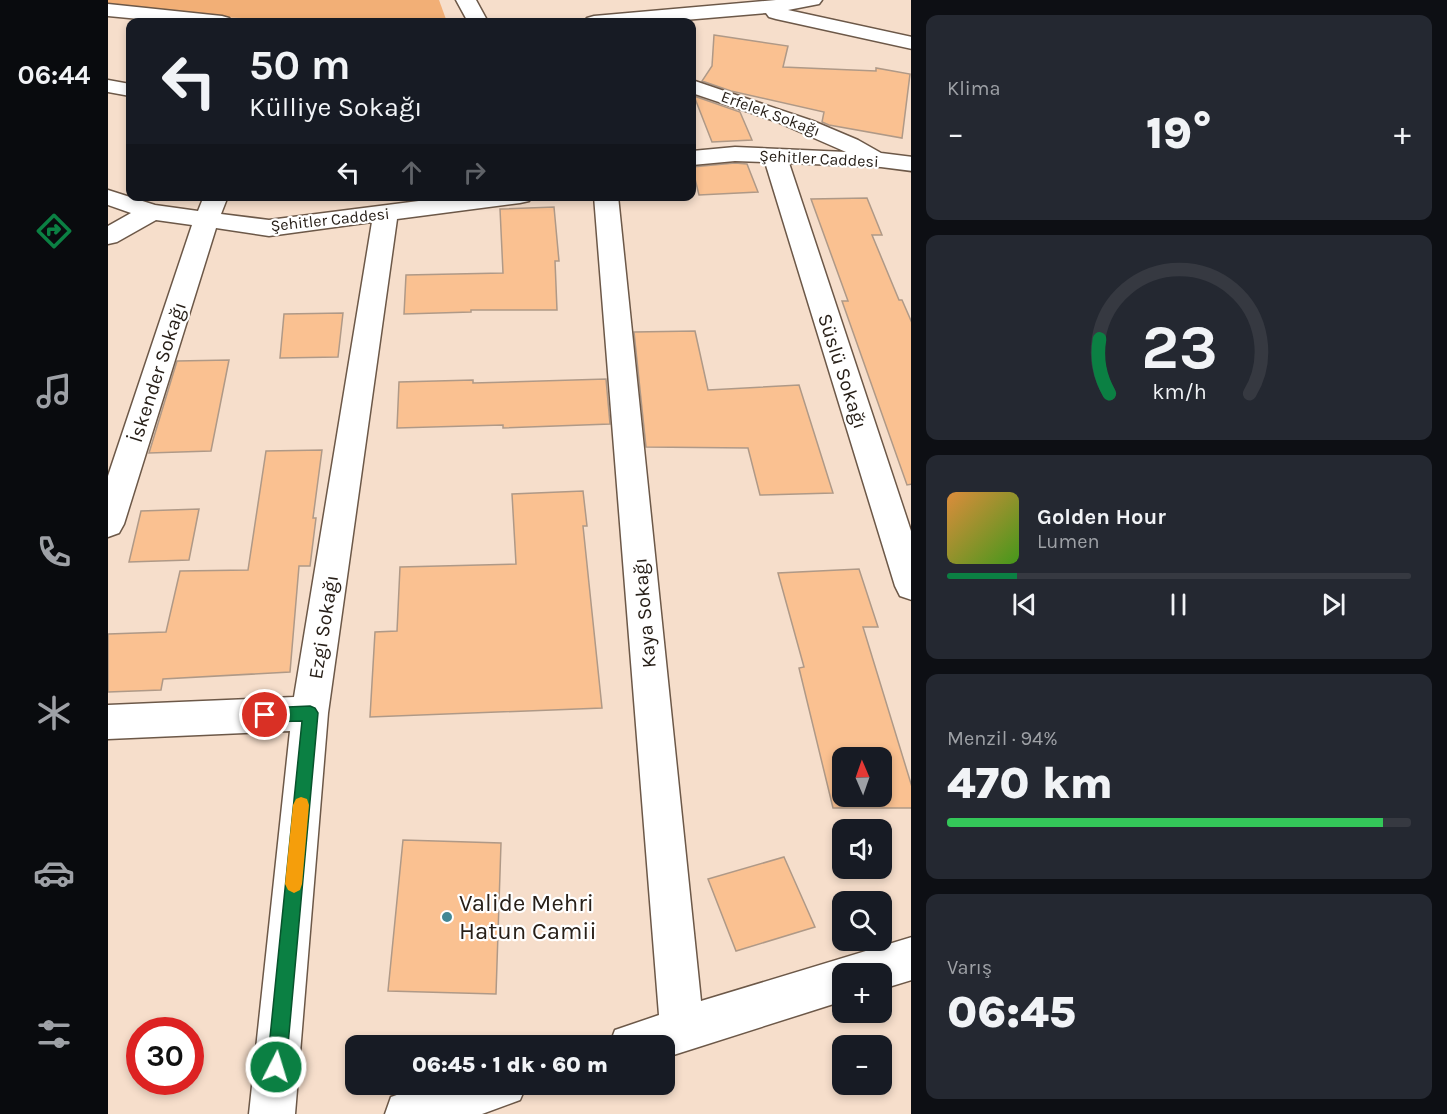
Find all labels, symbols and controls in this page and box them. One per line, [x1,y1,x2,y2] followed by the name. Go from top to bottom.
[249,40,351,90] text: 50 m
[150,42,228,120] icon: left
[18,59,90,91] text: 06:44
[947,77,1000,100] text: Klima
[719,87,823,140] street label: Erfelek Sokağı
[249,91,422,123] text: Külliye Sokağı
[1146,107,1212,159] text: 19°
[947,114,964,152] text: −
[1394,114,1411,152] text: +
[759,146,879,171] street label: Şehitler Caddesi
[332,156,365,189] icon: left
[395,156,428,189] icon: ahead
[458,156,491,189] icon: right
[270,204,391,235] street label: Şehitler Caddesi
[33,210,75,252] icon: directions
[124,299,191,445] street label: İskender Sokağı
[813,311,872,432] street label: Süslü Sokağı
[1141,311,1217,384] text: 23
[33,370,75,412] icon: music
[1152,380,1206,405] text: km/h
[1037,504,1166,530] text: Golden Hour
[1037,530,1100,553] text: Lumen
[33,531,75,573] icon: phone
[628,557,661,669] street label: Kaya Sokağı
[304,573,343,681] street label: Ezgi Sokağı
[1008,588,1041,621] icon: previous
[1162,588,1195,621] icon: pause
[1317,588,1350,621] icon: next
[239,689,290,740] pin
[33,692,75,734] icon: climate
[248,698,281,731] icon: arrive
[947,727,1058,750] text: Menzil · 94%
[832,747,892,807] north arrow
[832,747,892,1095] map controls
[947,757,1113,809] text: 470 km
[832,819,892,879] button: sound
[33,852,75,894] icon: car
[459,889,597,945] place label: Valide Mehri Hatun Camii
[832,891,892,951] button: search
[440,910,454,924] marker: Valide Mehri Hatun Camii
[947,956,992,979] text: Varış
[832,963,892,1023] button: +
[947,986,1076,1038] text: 06:45
[33,1013,75,1055] icon: filters
[126,1017,204,1095] speed limit sign: 30
[244,1035,308,1099] position arrow
[832,1035,892,1095] button: −
[412,1052,608,1078] text: 06:45 · 1 dk · 60 m

